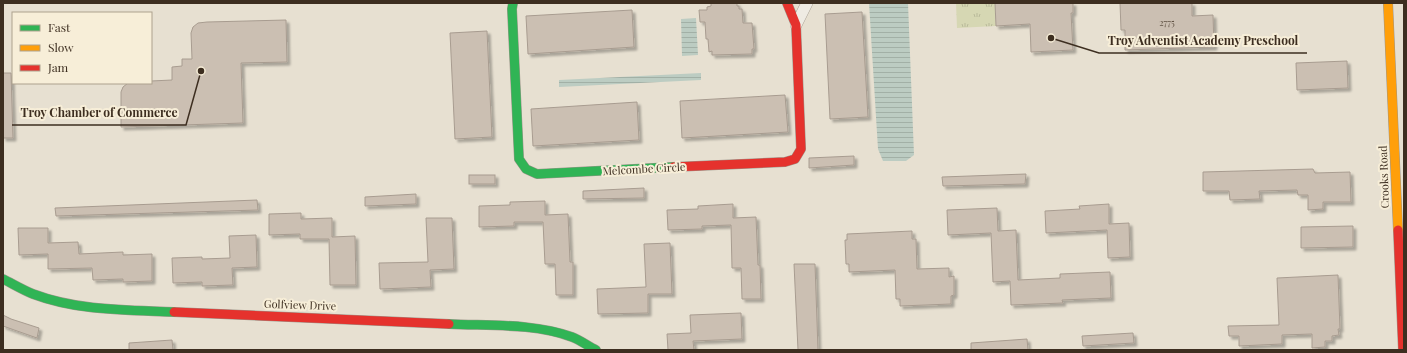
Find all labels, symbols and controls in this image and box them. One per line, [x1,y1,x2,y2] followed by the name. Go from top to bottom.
[12,12,152,84] legend
[1159,16,1175,28] house number: 2775
[48,19,71,35] text: Fast
[1099,29,1307,53] callout: Troy Adventist Academy Preschool
[1108,32,1299,48] text: Troy Adventist Academy Preschool
[48,39,74,55] text: Slow
[47,59,69,75] text: Jam
[12,101,186,125] callout: Troy Chamber of Commerce
[21,104,177,120] text: Troy Chamber of Commerce
[1375,145,1392,209] street label: Crooks Road
[602,159,686,178] street label: Melcombe Circle
[264,296,337,313] street label: Golfview Drive

